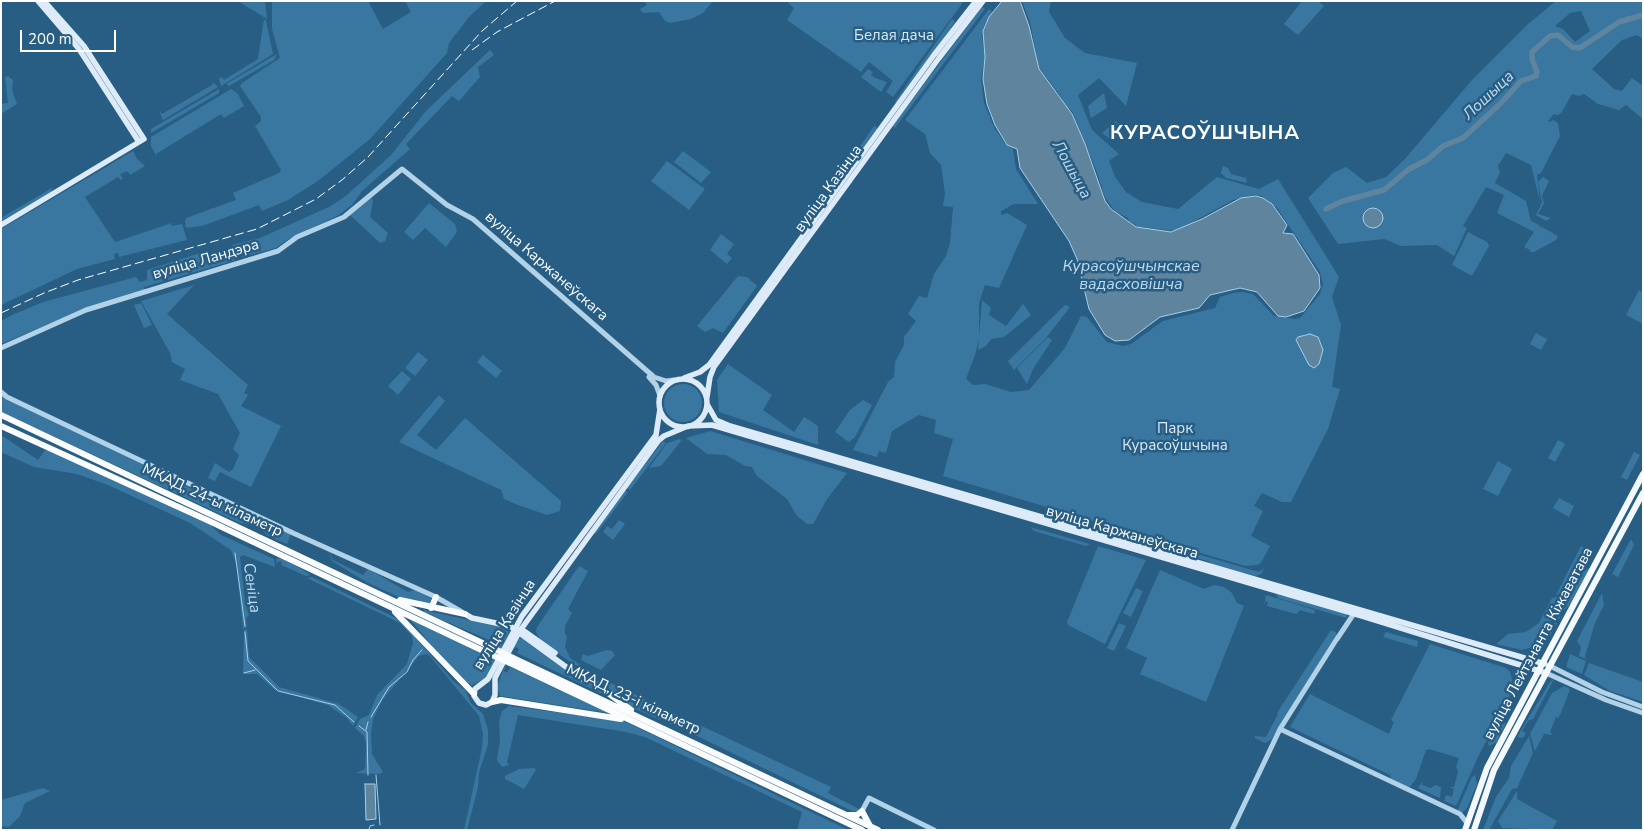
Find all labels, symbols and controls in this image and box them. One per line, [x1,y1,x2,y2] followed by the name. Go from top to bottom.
[22,20,119,52] scale bar
[854,27,934,45] park label: Белая дача
[28,29,72,49] text: 200 m
[1459,67,1519,125] water label: Лошыца
[1108,122,1302,146] district label: КУРАСОЎШЧЫНА
[1047,138,1095,202] water label: Лошыца
[791,142,867,236] street label: вуліца Казінца
[481,209,611,325] street label: вуліца Каржанеўскага
[151,236,261,284] street label: вуліца Ландэра
[1062,257,1200,295] water label: Курасоўшчынскае вадасховішча
[1122,420,1228,455] park label: Парк Курасоўшчына
[139,461,285,541] street label: МКАД, 24-ы кіламетр
[1044,503,1200,563] street label: вуліца Каржанеўскага
[1480,545,1598,743] street label: вуліца Лейтэнанта Кіжаватава
[238,562,264,614] water label: Сеніца
[470,576,540,674] street label: вуліца Казінца
[563,661,703,739] street label: МКАД, 23-і кіламетр

